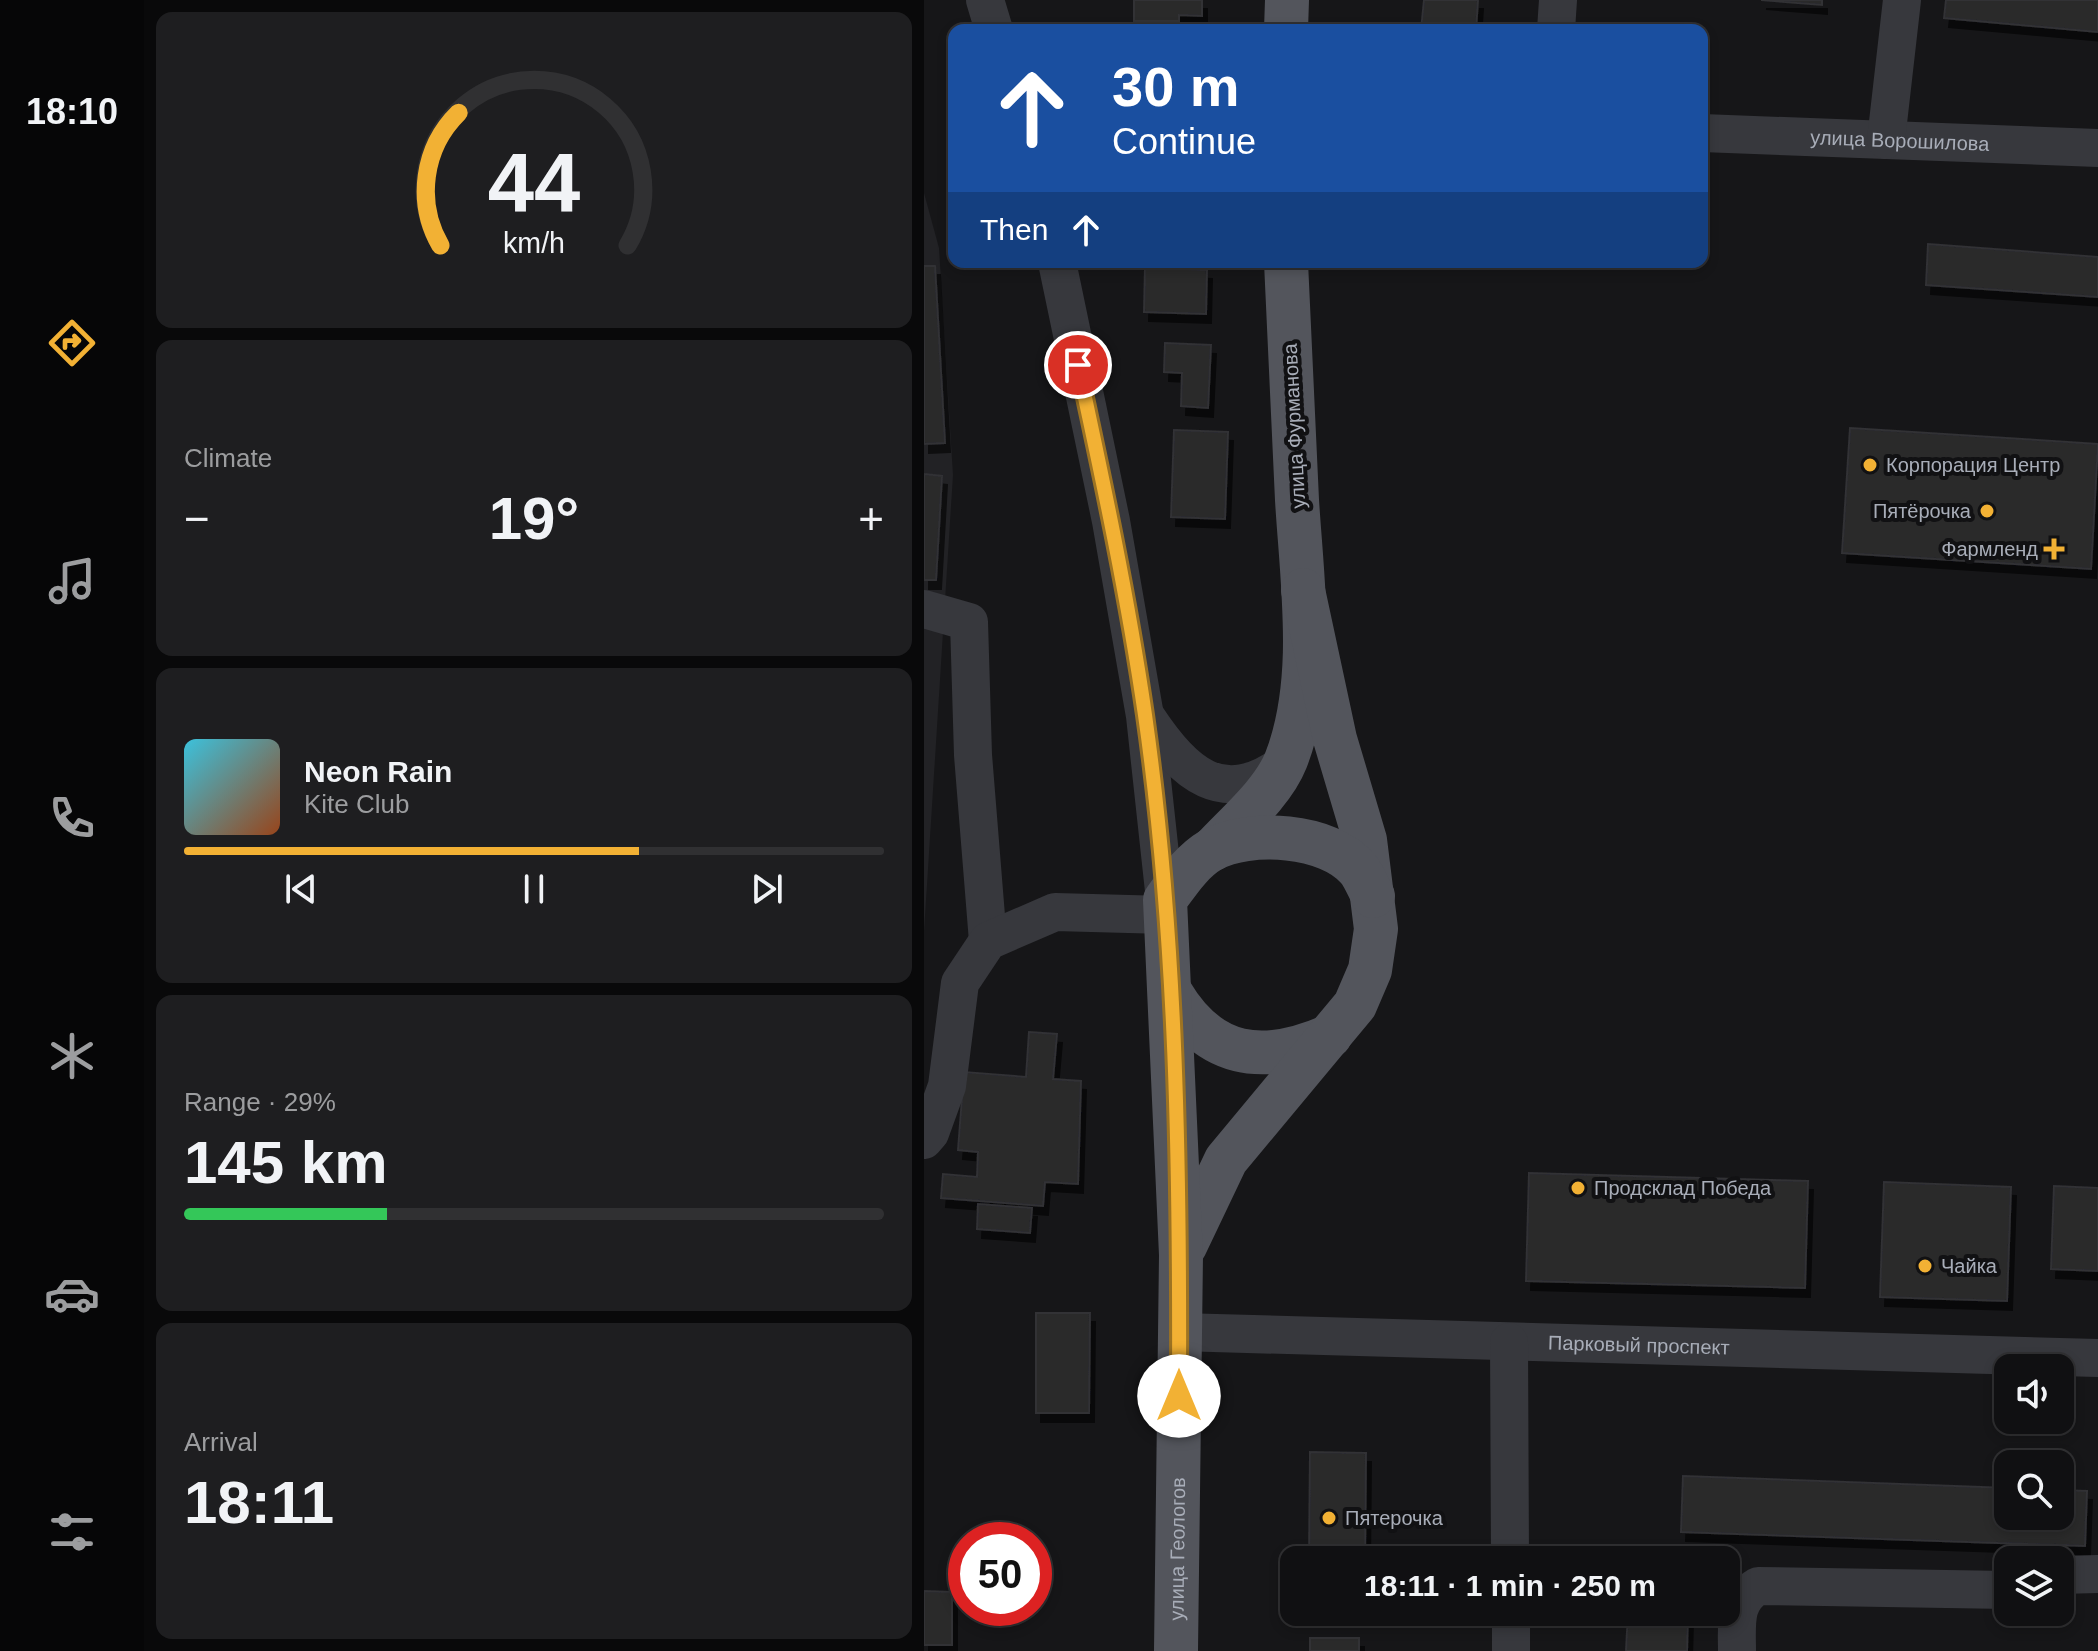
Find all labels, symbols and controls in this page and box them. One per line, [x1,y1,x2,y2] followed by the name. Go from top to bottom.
[1112,55,1240,118] text: 30 m
[980,56,1084,160] icon: ahead
[26,91,118,132] text: 18:10
[1112,121,1256,162] text: Continue
[1810,126,1991,155] street label: улица Ворошилова
[488,136,580,229] text: 44
[1064,208,1108,252] icon: ahead
[980,213,1048,246] text: Then
[503,227,565,259] text: km/h
[44,315,100,371] icon: directions
[1044,331,1112,399] pin
[1279,342,1309,509] street label: улица Фурманова
[1056,343,1100,387] icon: arrive
[184,443,272,473] text: Climate
[1886,454,2060,476] place label: Корпорация Центр
[1861,456,1879,474] marker: Корпорация Центр
[489,485,579,552] text: 19°
[184,494,210,543] text: −
[858,494,884,543] text: +
[1873,500,1972,522] place label: Пятёрочка
[1978,502,1996,520] marker: Пятёрочка
[1941,538,2038,560] place label: Фармленд
[2045,540,2063,558] marker: Фармленд
[44,553,100,609] icon: music
[304,755,452,788] text: Neon Rain
[304,789,410,819] text: Kite Club
[44,790,100,846] icon: phone
[279,867,323,911] icon: previous
[512,867,556,911] icon: pause
[745,867,789,911] icon: next
[44,1028,100,1084] icon: climate
[184,1087,336,1117] text: Range · 29%
[184,1129,388,1196] text: 145 km
[1594,1177,1772,1199] place label: Продсклад Победа
[1569,1179,1587,1197] marker: Продсклад Победа
[1941,1255,1998,1277] place label: Чайка
[1916,1257,1934,1275] marker: Чайка
[44,1266,100,1322] icon: car
[1548,1331,1730,1359] street label: Парковый проспект
[1137,1354,1221,1438] position arrow
[1994,1354,2074,1626] map controls
[1994,1354,2074,1434] button: sound
[184,1427,258,1457] text: Arrival
[1994,1450,2074,1530] button: search
[184,1469,334,1536] text: 18:11
[1165,1477,1189,1621] street label: улица Геологов
[44,1504,100,1560] icon: filters
[1345,1507,1444,1529] place label: Пятерочка
[1320,1509,1338,1527] marker: Пятерочка
[948,1522,1052,1626] speed limit sign: 50
[1994,1546,2074,1626] button: layers
[1364,1569,1656,1602] text: 18:11 · 1 min · 250 m

